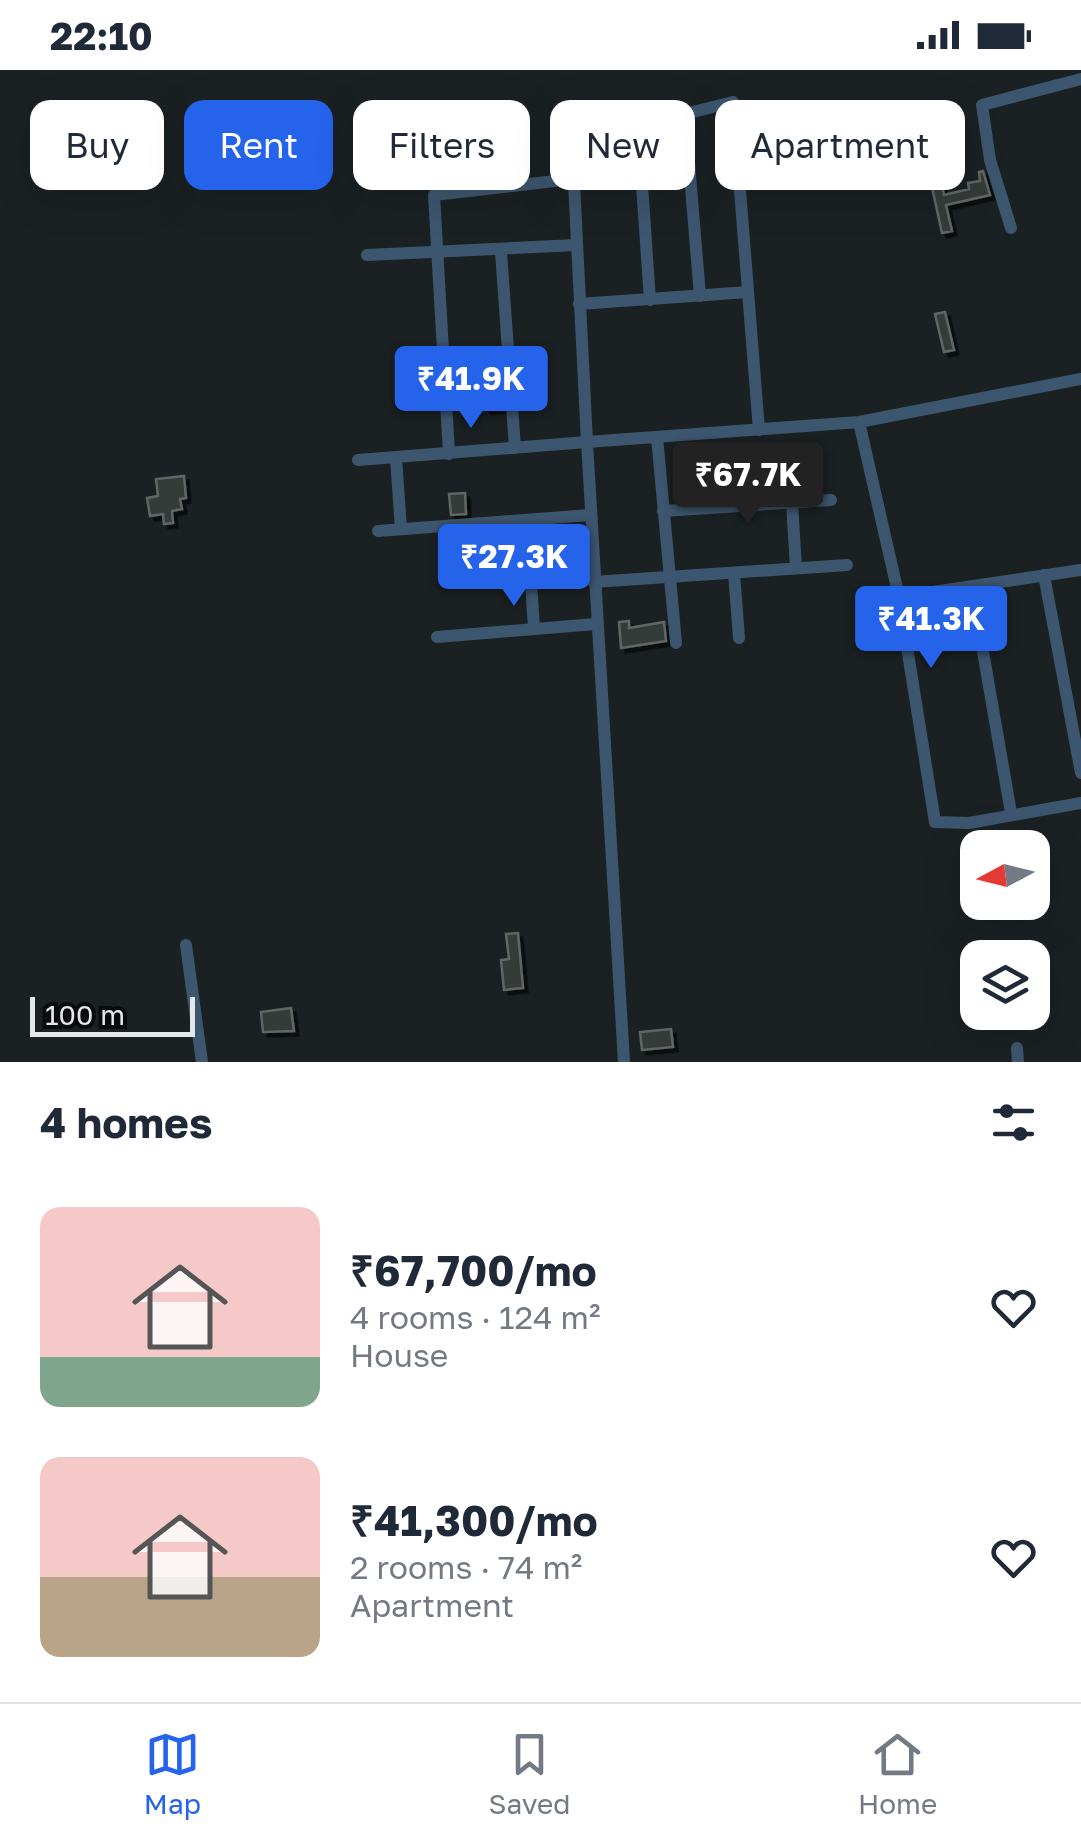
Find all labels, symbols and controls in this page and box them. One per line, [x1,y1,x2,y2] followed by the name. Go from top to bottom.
[50,13,153,58] text: 22:10
[30,100,164,190] chip: Buy
[184,100,333,190] chip: Rent
[353,100,530,190] chip: Filters
[550,100,695,190] chip: New
[715,100,965,190] chip: Apartment
[390,346,552,431] pin: ₹41.9K
[417,359,525,397] text: ₹41.9K
[667,442,829,527] pin: ₹67.7K
[695,455,801,493] text: ₹67.7K
[433,524,595,609] pin: ₹27.3K
[460,537,568,575] text: ₹27.3K
[850,586,1012,671] pin: ₹41.3K
[877,599,985,637] text: ₹41.3K
[960,830,1050,920] north arrow
[960,830,1050,1030] map controls
[960,940,1050,1030] button: layers
[30,992,195,1036] scale bar
[45,998,125,1031] text: 100 m
[986,1095,1041,1150] icon: filters
[40,1097,212,1147] text: 4 homes
[350,1245,597,1295] text: ₹67,700/mo
[120,1247,240,1367] icon: home
[986,1280,1041,1335] icon: heart
[350,1298,600,1336] text: 4 rooms · 124 m²
[350,1336,448,1374] text: House
[350,1495,598,1545] text: ₹41,300/mo
[120,1497,240,1617] icon: home
[986,1530,1041,1585] icon: heart
[350,1548,582,1586] text: 2 rooms · 74 m²
[350,1586,514,1624] text: Apartment
[144,1727,201,1820] tab: Map
[489,1727,570,1820] tab: Saved
[858,1727,937,1820] tab: Home

